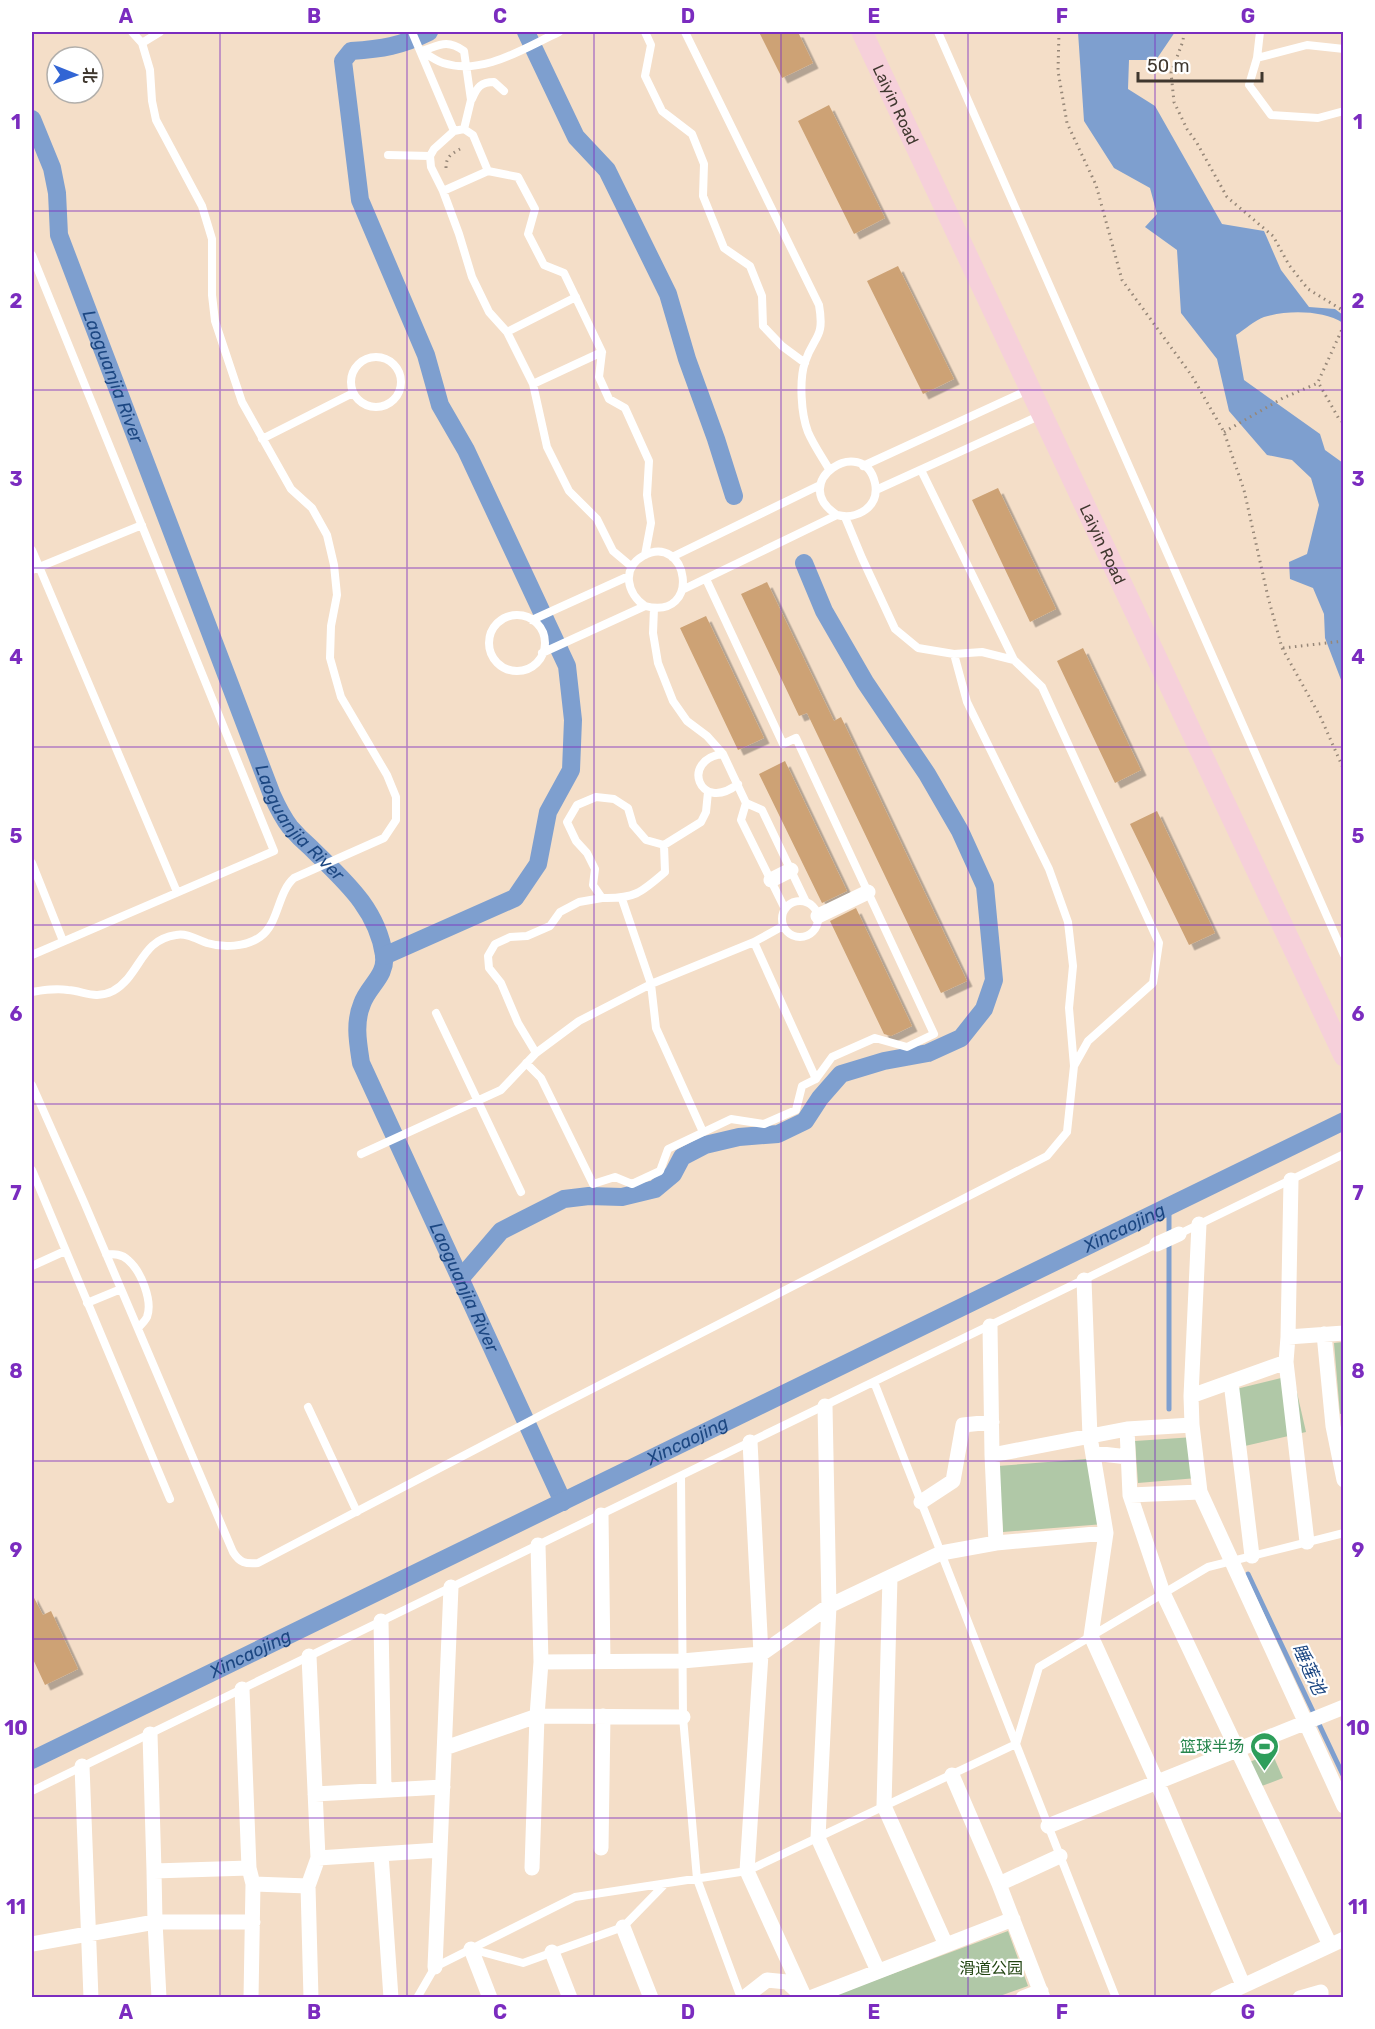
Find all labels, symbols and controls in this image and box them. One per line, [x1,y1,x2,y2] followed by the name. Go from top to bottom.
[119,4,134,28] text: A
[307,4,321,28] text: B
[493,4,507,28] text: C
[681,4,695,28] text: D
[868,4,880,28] text: E
[1056,4,1068,28] text: F
[1241,4,1255,28] text: G
[45,45,105,105] north arrow
[1138,45,1262,83] scale bar
[1147,55,1190,77] text: 50 m
[869,61,923,147] street label: Laiyin Road
[80,67,99,83] text: 北
[11,110,21,134] text: 1
[1353,110,1363,134] text: 1
[10,289,23,313] text: 2
[1352,289,1365,313] text: 2
[78,307,149,447] water label: Laoguanjia River
[9,467,23,491] text: 3
[1351,467,1365,491] text: 3
[1076,501,1130,587] street label: Laiyin Road
[9,645,23,669] text: 4
[1351,645,1365,669] text: 4
[250,761,350,886] water label: Laoguanjia River
[10,824,23,848] text: 5
[1352,824,1365,848] text: 5
[9,1002,23,1026] text: 6
[1351,1002,1365,1026] text: 6
[10,1181,22,1205] text: 7
[1352,1181,1364,1205] text: 7
[1079,1199,1169,1258] water label: Xincaojing
[425,1219,504,1357] water label: Laoguanjia River
[9,1359,23,1383] text: 8
[1351,1359,1365,1383] text: 8
[642,1411,732,1470] water label: Xincaojing
[10,1538,23,1562] text: 9
[1352,1538,1365,1562] text: 9
[205,1624,295,1683] water label: Xincaojing
[1288,1640,1331,1700] water label: 睡莲池
[4,1716,28,1740] text: 10
[1346,1716,1370,1740] text: 10
[1249,1730,1281,1772] sports icon: 篮球半场
[1180,1737,1244,1756] place label: 篮球半场
[6,1895,26,1919] text: 11
[1348,1895,1368,1919] text: 11
[959,1959,1023,1978] park label: 滑道公园
[119,2000,134,2024] text: A
[307,2000,321,2024] text: B
[493,2000,507,2024] text: C
[681,2000,695,2024] text: D
[868,2000,880,2024] text: E
[1056,2000,1068,2024] text: F
[1241,2000,1255,2024] text: G

